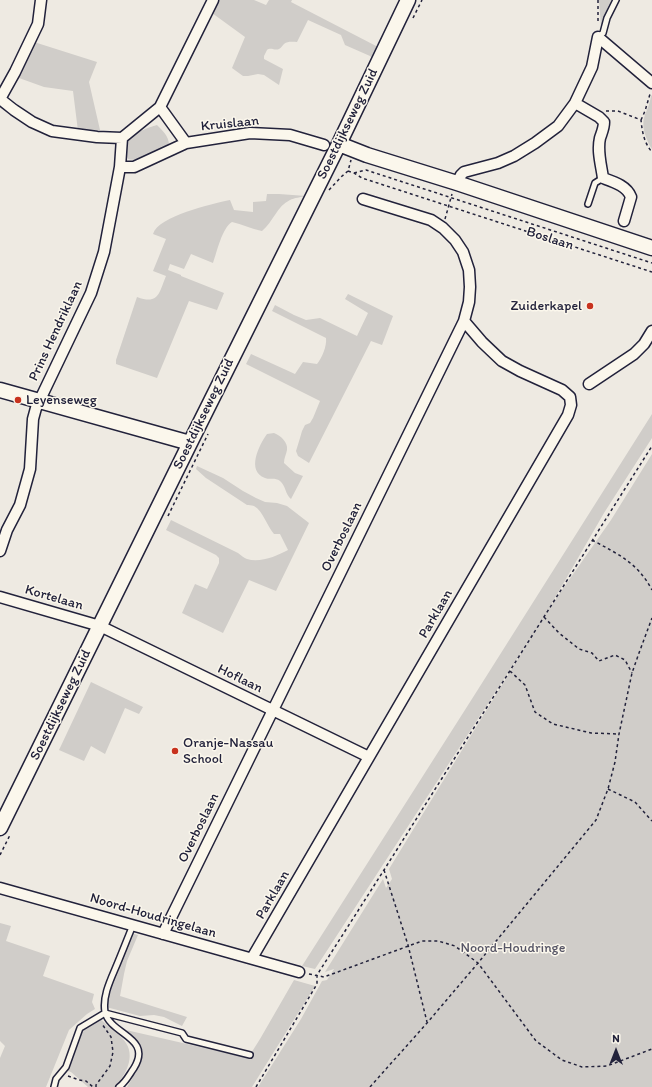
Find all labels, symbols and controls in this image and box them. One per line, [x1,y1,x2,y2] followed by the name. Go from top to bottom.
[314,66,382,182] street label: Soestdijkseweg Zuid
[200,113,260,135] street label: Kruislaan
[524,224,576,254] street label: Boslaan
[25,278,87,384] street label: Prins Hendriklaan
[510,298,582,314] place label: Zuiderkapel
[585,301,595,311] marker: Zuiderkapel
[170,356,238,472] street label: Soestdijkseweg Zuid
[26,392,97,408] place label: Leyenseweg
[13,395,23,405] marker: Leyenseweg
[318,499,366,575] street label: Overboslaan
[23,582,85,614] street label: Kortelaan
[415,587,457,641] street label: Parklaan
[27,647,95,763] street label: Soestdijkseweg Zuid
[215,661,265,697] street label: Hoflaan
[183,735,273,768] place label: Oranje-Nassau School
[170,746,180,756] marker: Oranje-Nassau School
[175,790,223,866] street label: Overboslaan
[252,868,294,922] street label: Parklaan
[88,890,218,942] street label: Noord-Houdringelaan
[460,940,566,956] park label: Noord-Houdringe
[596,1031,636,1071] north arrow
[612,1032,620,1045] text: N

